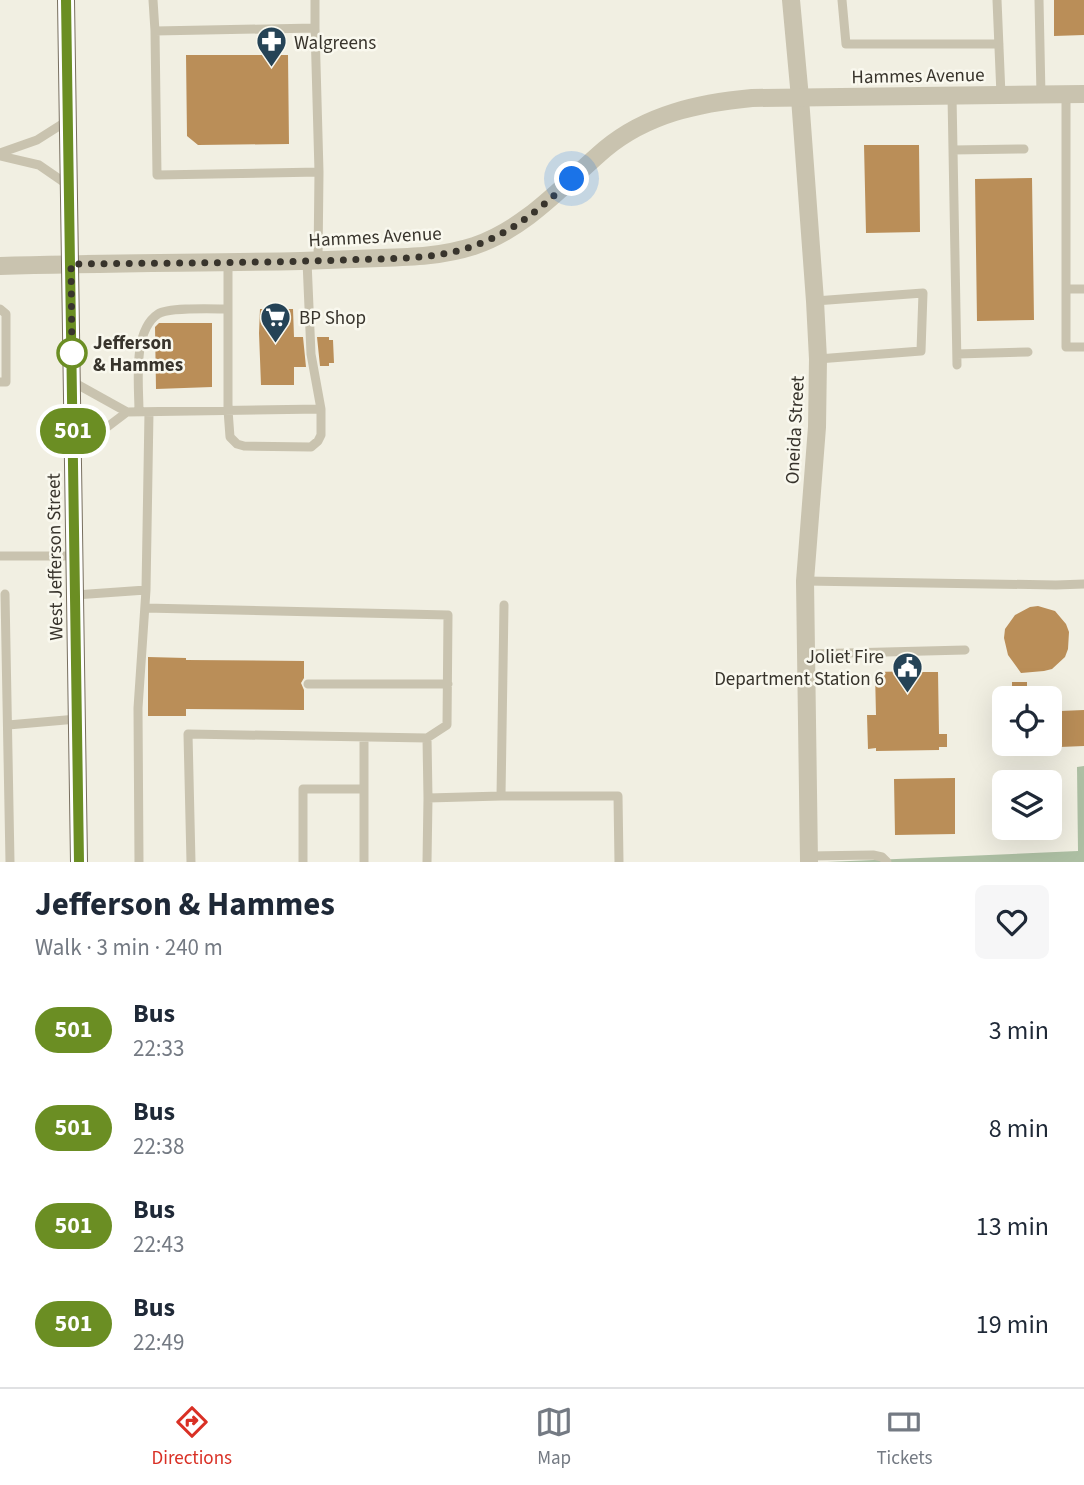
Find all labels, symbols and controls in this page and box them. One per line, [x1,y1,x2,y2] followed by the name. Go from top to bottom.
[254,25,288,69] pharmacy icon: Walgreens
[294,30,376,57] place label: Walgreens
[851,62,985,91] street label: Hammes Avenue
[554,161,589,196] your location
[308,221,442,254] street label: Hammes Avenue
[259,300,293,344] supermarket icon: BP Shop
[299,305,366,332] place label: BP Shop
[93,330,183,379] place label: Jefferson & Hammes
[57,338,87,368] marker: Jefferson & Hammes
[779,375,812,485] street label: Oneida Street
[33,408,113,454] line badge: 501
[54,413,92,448] text: 501
[41,472,70,641] street label: West Jefferson Street
[714,644,884,693] place label: Joliet Fire Department Station 6
[890,650,924,694] public building icon: Joliet Fire Department Station 6
[992,686,1062,840] map controls
[992,686,1062,756] button: locate
[992,770,1062,840] button: layers
[35,881,335,928] text: Jefferson & Hammes
[975,885,1049,959] button: heart
[35,931,223,964] text: Walk · 3 min · 240 m
[133,995,175,1032] text: Bus
[54,1012,93,1047] text: 501
[989,1012,1049,1049] text: 3 min
[133,1032,184,1065] text: 22:33
[133,1093,175,1130] text: Bus
[54,1110,93,1145] text: 501
[989,1110,1049,1147] text: 8 min
[133,1130,184,1163] text: 22:38
[133,1191,175,1228] text: Bus
[54,1208,93,1243] text: 501
[976,1208,1049,1245] text: 13 min
[133,1228,184,1261] text: 22:43
[133,1289,175,1326] text: Bus
[54,1306,93,1341] text: 501
[976,1306,1049,1343] text: 19 min
[133,1326,184,1359] text: 22:49
[152,1403,232,1472] tab: Directions
[535,1403,573,1472] tab: Map
[876,1403,932,1472] tab: Tickets

